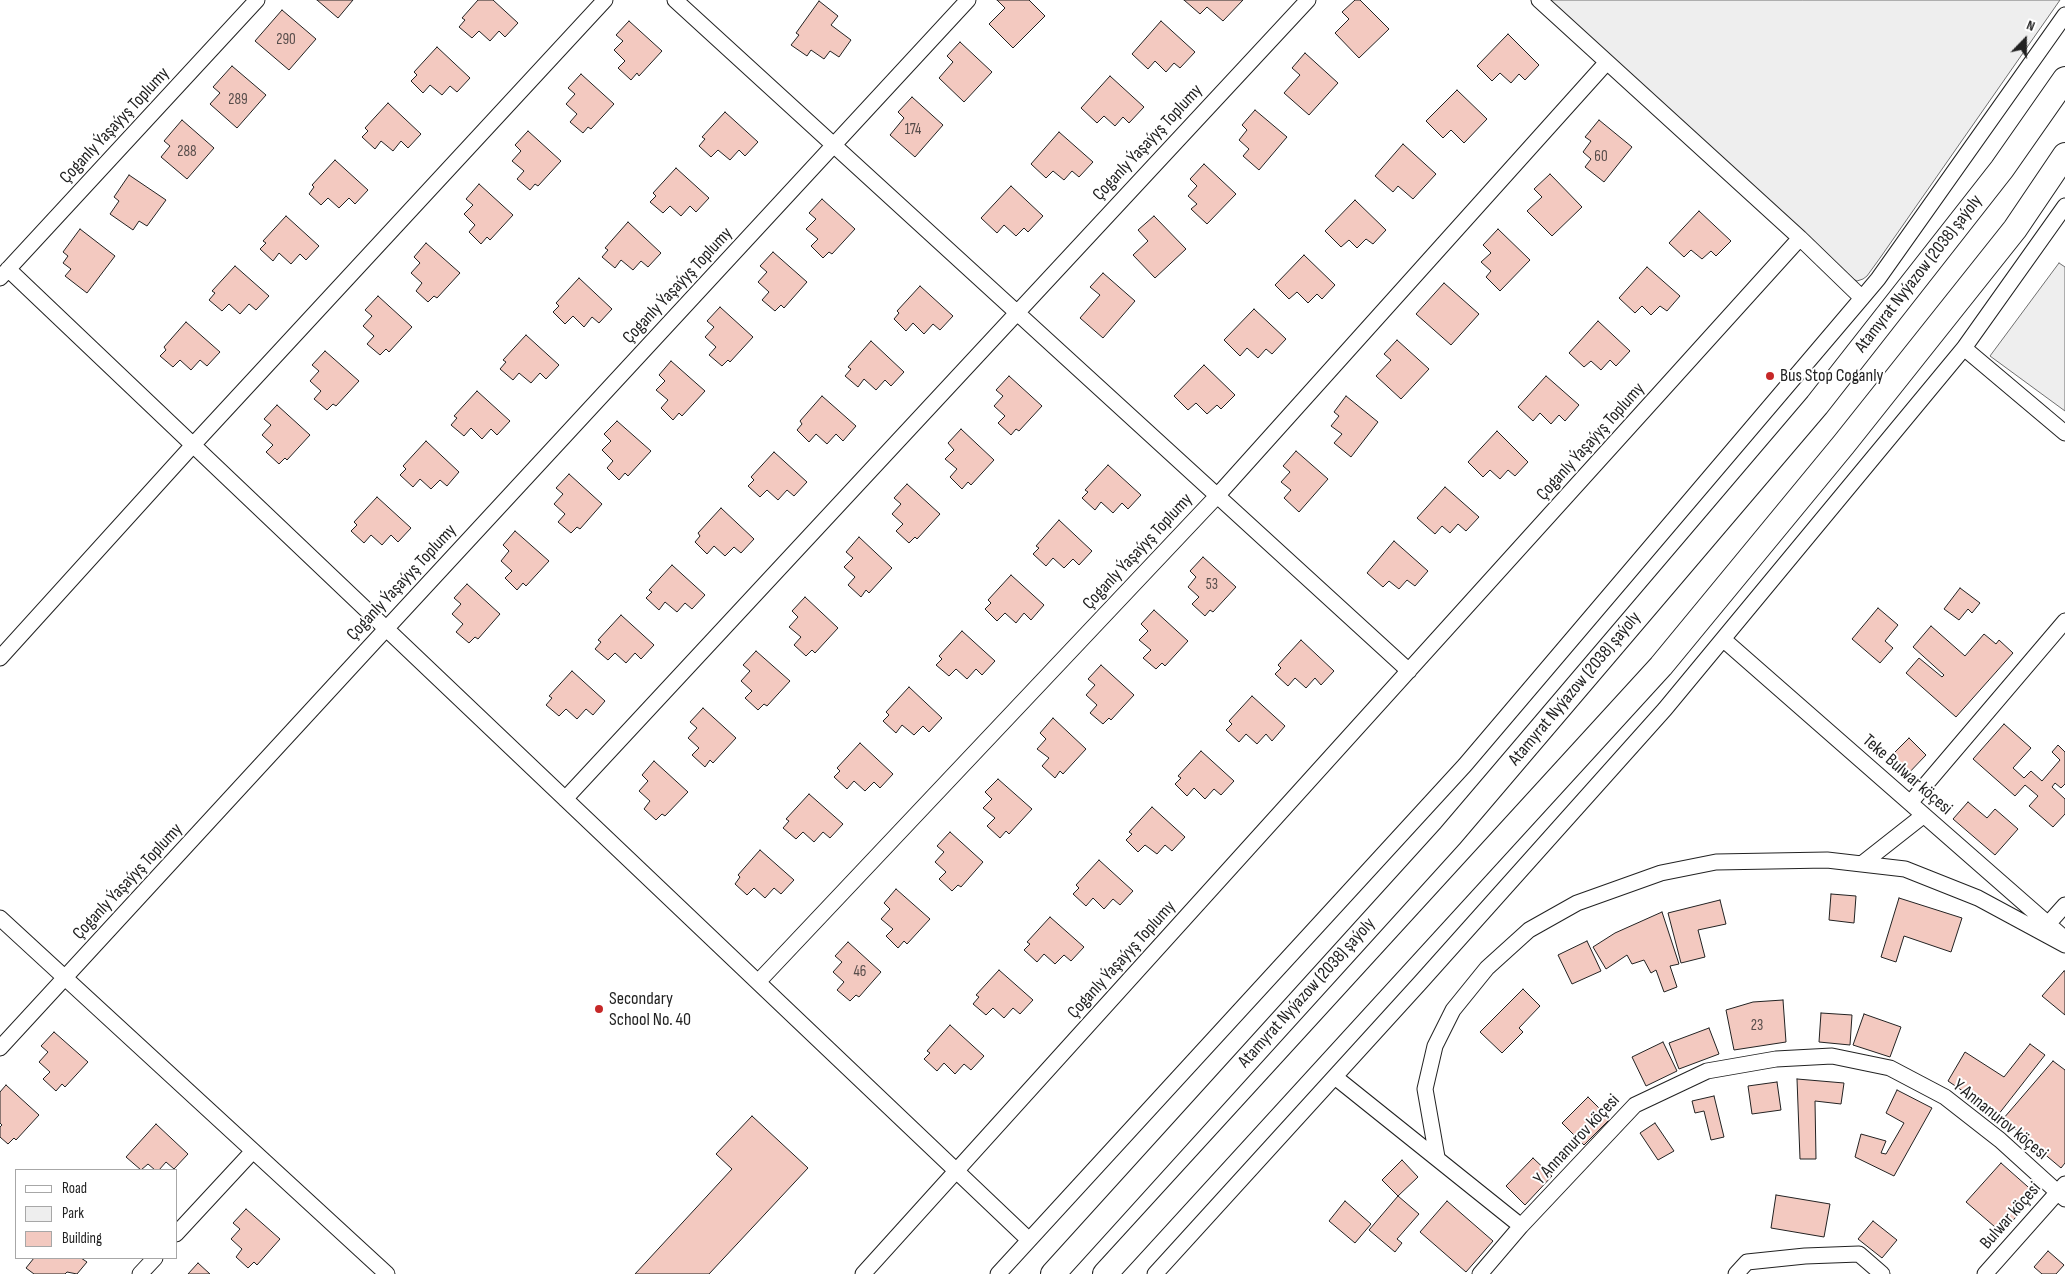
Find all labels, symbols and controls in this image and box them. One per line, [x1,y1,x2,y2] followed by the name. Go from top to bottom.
[2000,15,2050,65] north arrow
[2024,16,2037,35] text: N
[276,31,296,49] house number: 290
[56,63,174,189] street label: Çoganly Ýaşaýyş Toplumy
[1089,80,1207,206] street label: Çoganly Ýaşaýyş Toplumy
[228,91,248,109] house number: 289
[905,121,921,139] house number: 174
[177,143,197,161] house number: 288
[1594,148,1608,166] house number: 60
[1851,191,1987,357] street label: Atamyrat Nyýazow (2038) şaýoly
[619,223,737,349] street label: Çoganly Ýaşaýyş Toplumy
[1780,365,1884,387] place label: Bus Stop Coganly
[1764,370,1776,382] marker: Bus Stop Coganly
[1532,379,1650,505] street label: Çoganly Ýaşaýyş Toplumy
[1079,489,1197,615] street label: Çoganly Ýaşaýyş Toplumy
[343,520,461,646] street label: Çoganly Ýaşaýyş Toplumy
[1206,576,1218,594] house number: 53
[1504,608,1646,770] street label: Atamyrat Nyýazow (2038) şaýoly
[1858,730,1956,820] street label: Teke Bulwar köçesi
[69,819,187,945] street label: Çoganly Ýaşaýyş Toplumy
[1063,897,1181,1023] street label: Çoganly Ýaşaýyş Toplumy
[1234,914,1380,1072] street label: Atamyrat Nyýazow (2038) şaýoly
[854,963,866,981] house number: 46
[609,988,691,1030] place label: Secondary School No. 40
[593,1003,605,1015] marker: Secondary School No. 40
[1751,1017,1763,1035] house number: 23
[1948,1075,2052,1165] street label: Y Annanurov köçesi
[1529,1090,1625,1190] street label: Y Annanurov köçesi
[15,1169,178,1259] legend
[1976,1178,2046,1254] street label: Bulwar köçesi
[62,1179,87,1198] text: Road
[62,1204,84,1223] text: Park
[62,1229,102,1248] text: Building

